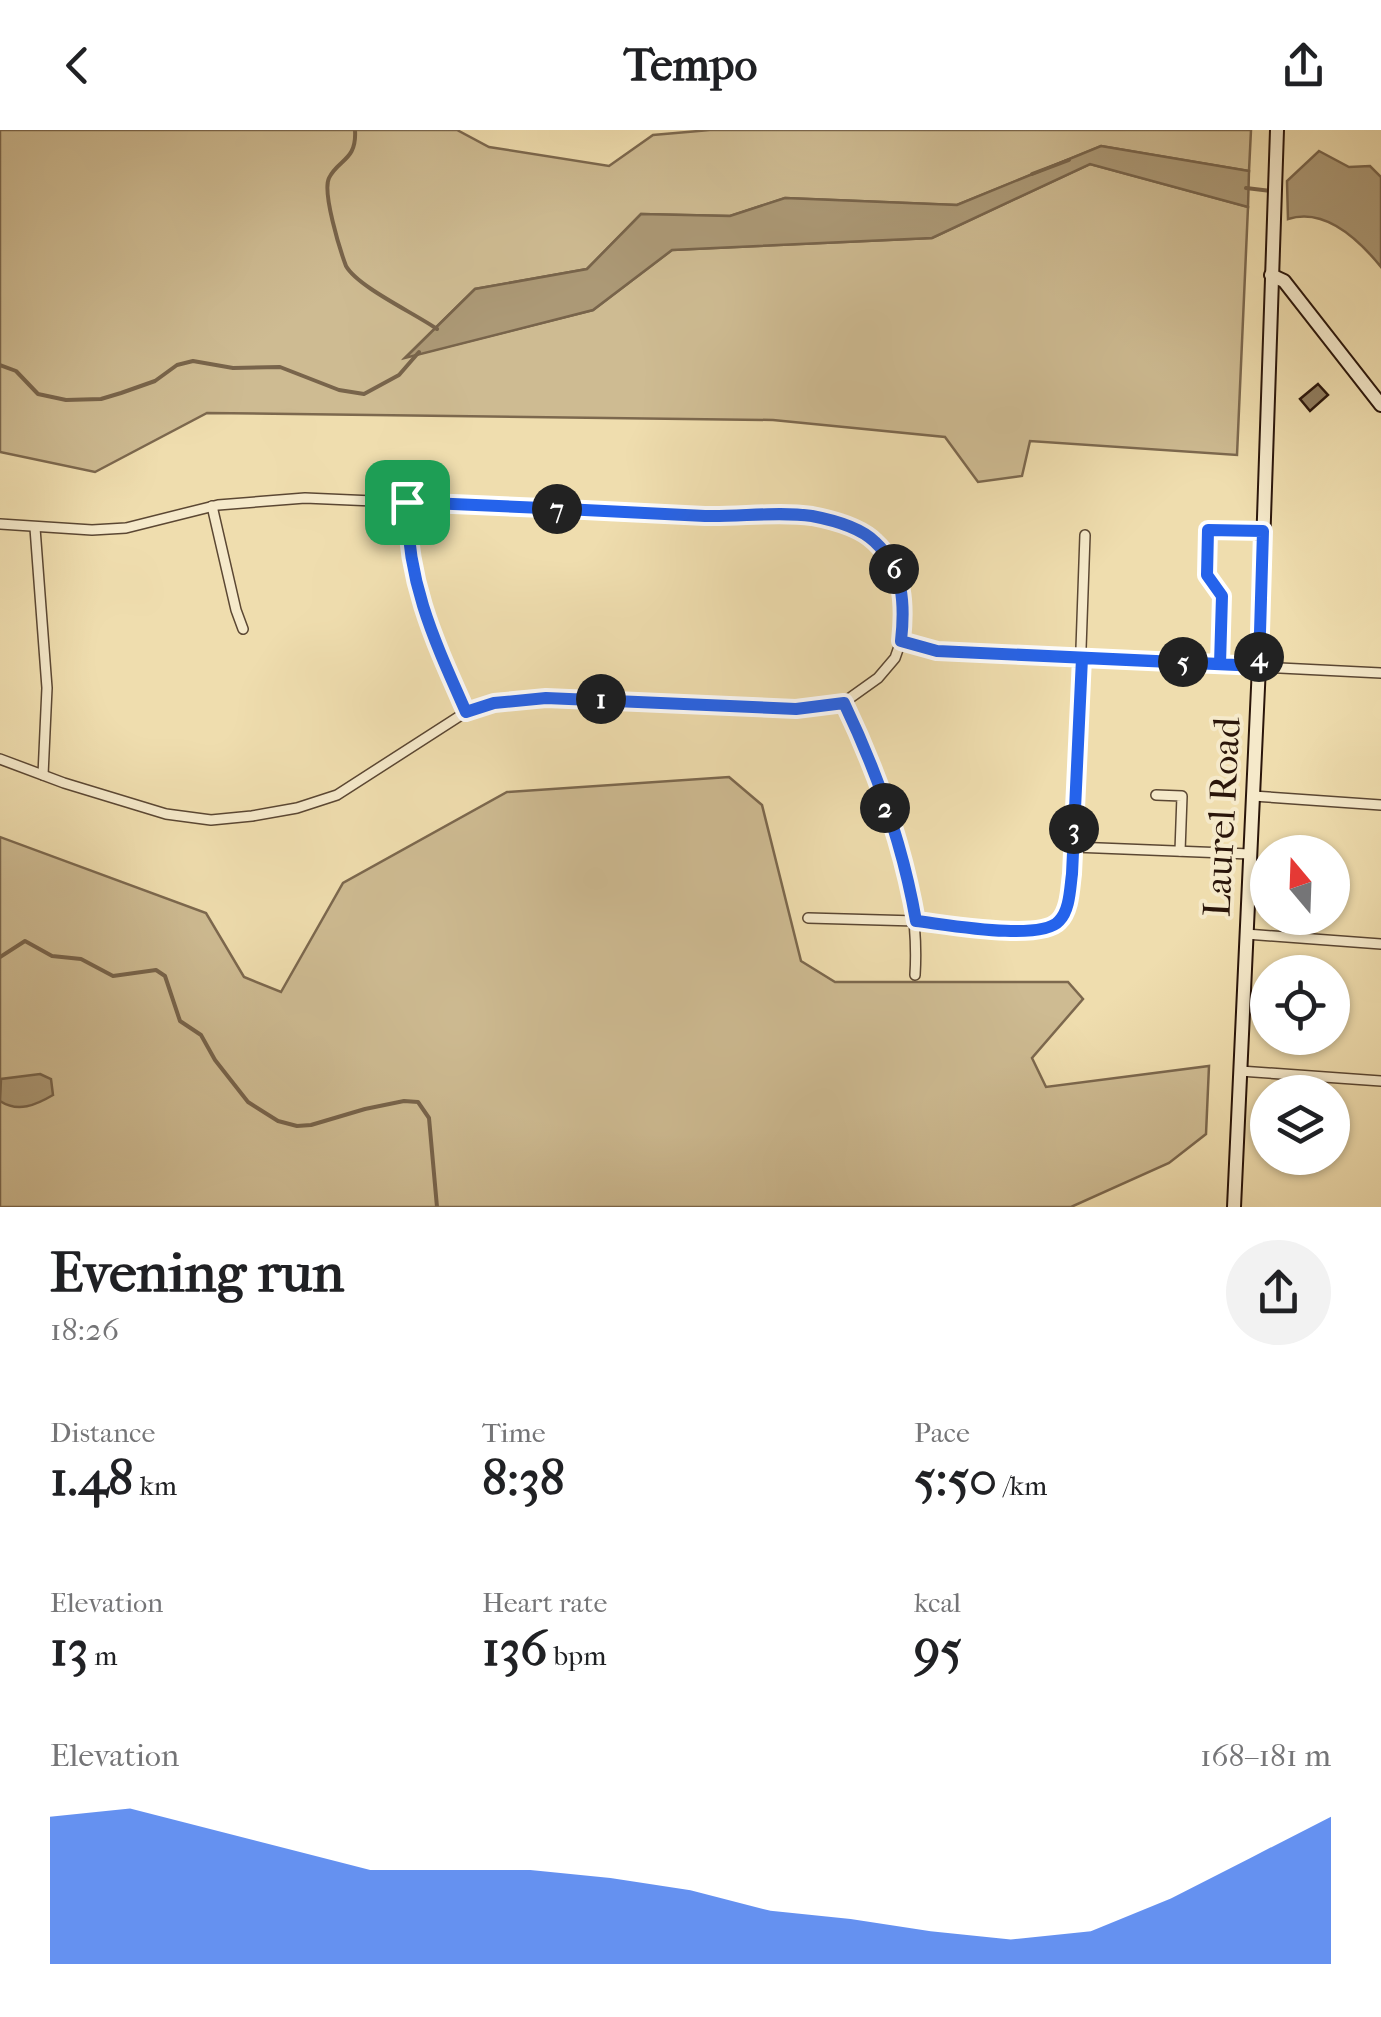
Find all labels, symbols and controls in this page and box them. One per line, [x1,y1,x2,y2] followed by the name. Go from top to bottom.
[50,38,105,93] icon: back
[1276,38,1331,93] icon: share
[624,39,757,92] text: Tempo
[365,460,450,545] pin
[380,475,435,530] icon: arrive
[532,484,582,534] pin: 7
[550,492,564,525] text: 7
[869,544,919,594] pin: 6
[886,552,902,585] text: 6
[1234,632,1284,682] pin: 4
[1158,637,1208,687] pin: 5
[1251,640,1267,673] text: 4
[1177,645,1189,678] text: 5
[576,674,626,724] pin: 1
[596,682,606,715] text: 1
[1194,716,1250,918] street label: Laurel Road
[860,783,910,833] pin: 2
[878,791,892,824] text: 2
[1049,804,1099,854] pin: 3
[1068,812,1080,845] text: 3
[1250,835,1350,935] north arrow
[1250,835,1350,1175] map controls
[1250,955,1350,1055] button: locate
[1250,1075,1350,1175] button: layers
[1226,1240,1331,1345] button: share
[50,1241,344,1305] text: Evening run
[50,1311,119,1348] text: 18:26
[50,1416,155,1449] text: Distance
[482,1416,546,1449] text: Time
[914,1416,970,1449] text: Pace
[50,1449,133,1508] text: 1.48
[482,1449,565,1508] text: 8:38
[914,1449,997,1508] text: 5:50
[133,1469,177,1502] text: km
[997,1469,1047,1502] text: /km
[50,1586,163,1619] text: Elevation
[482,1586,607,1619] text: Heart rate
[914,1586,961,1619] text: kcal
[50,1619,88,1678] text: 13
[482,1619,547,1678] text: 136
[914,1619,962,1678] text: 95
[88,1639,118,1672] text: m
[547,1639,606,1672] text: bpm
[50,1737,179,1774] text: Elevation
[1200,1737,1331,1774] text: 168–181 m

